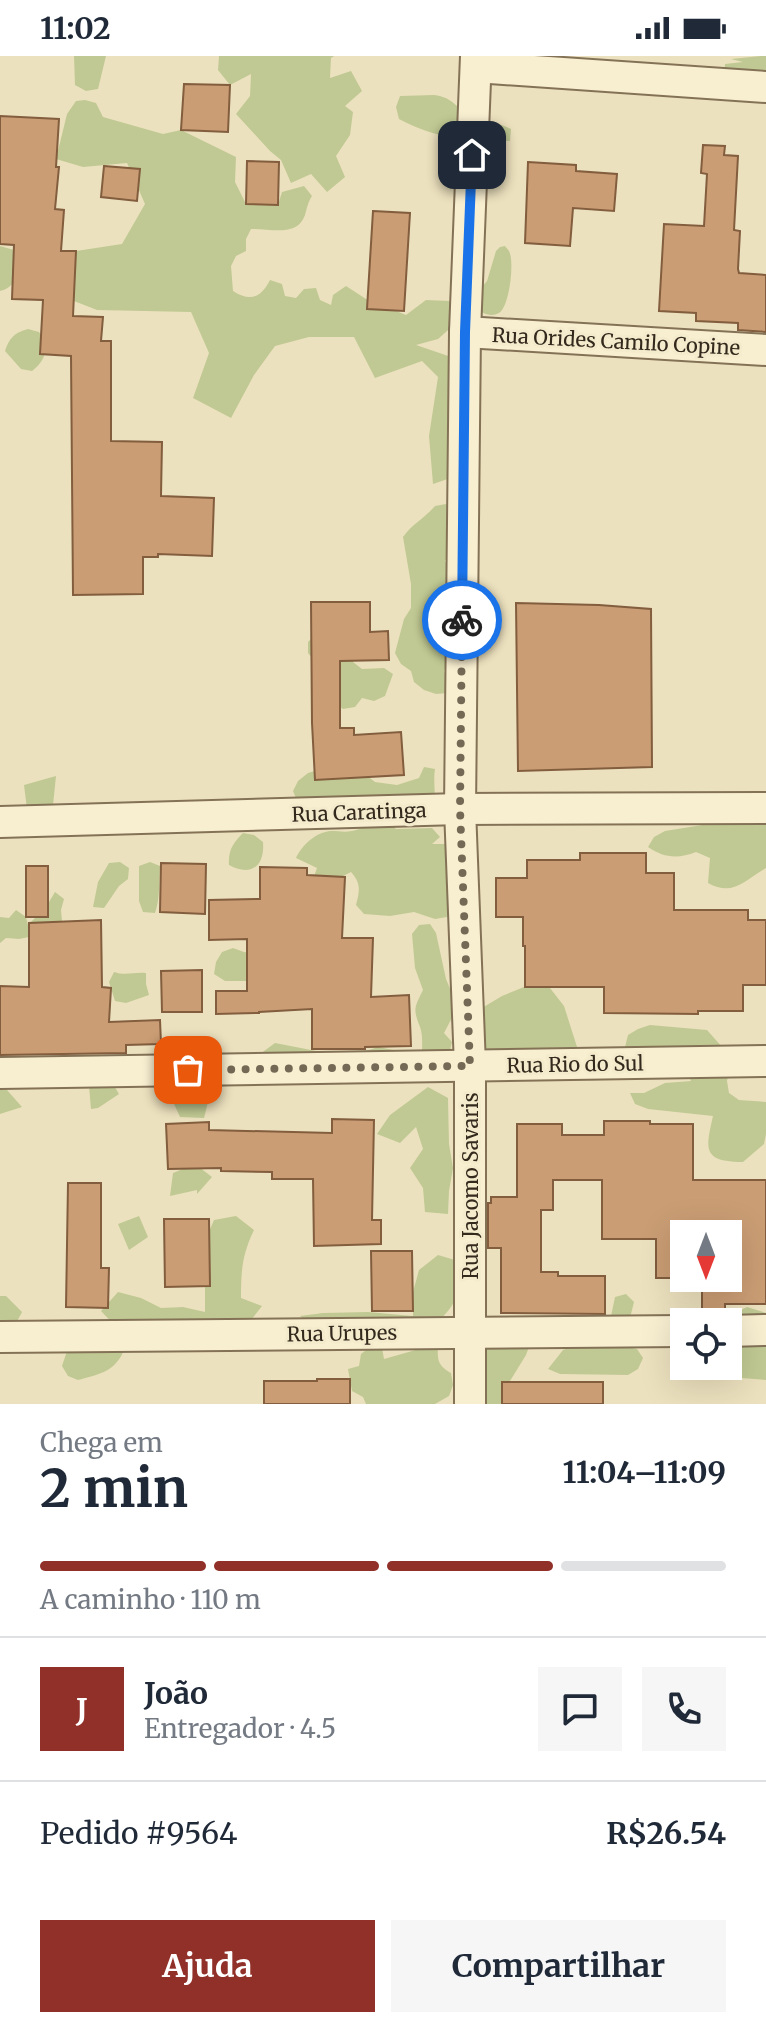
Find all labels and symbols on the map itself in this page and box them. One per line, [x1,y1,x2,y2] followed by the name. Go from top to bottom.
[438,121,506,189] pin
[491,322,741,360] street label: Rua Orides Camilo Copine
[422,580,502,660] courier
[291,797,427,827] street label: Rua Caratinga
[154,1036,222,1104] pin
[506,1050,644,1078] street label: Rua Rio do Sul
[458,1092,483,1280] street label: Rua Jacomo Savaris
[670,1220,742,1292] north arrow
[287,1320,397,1346] street label: Rua Urupes

